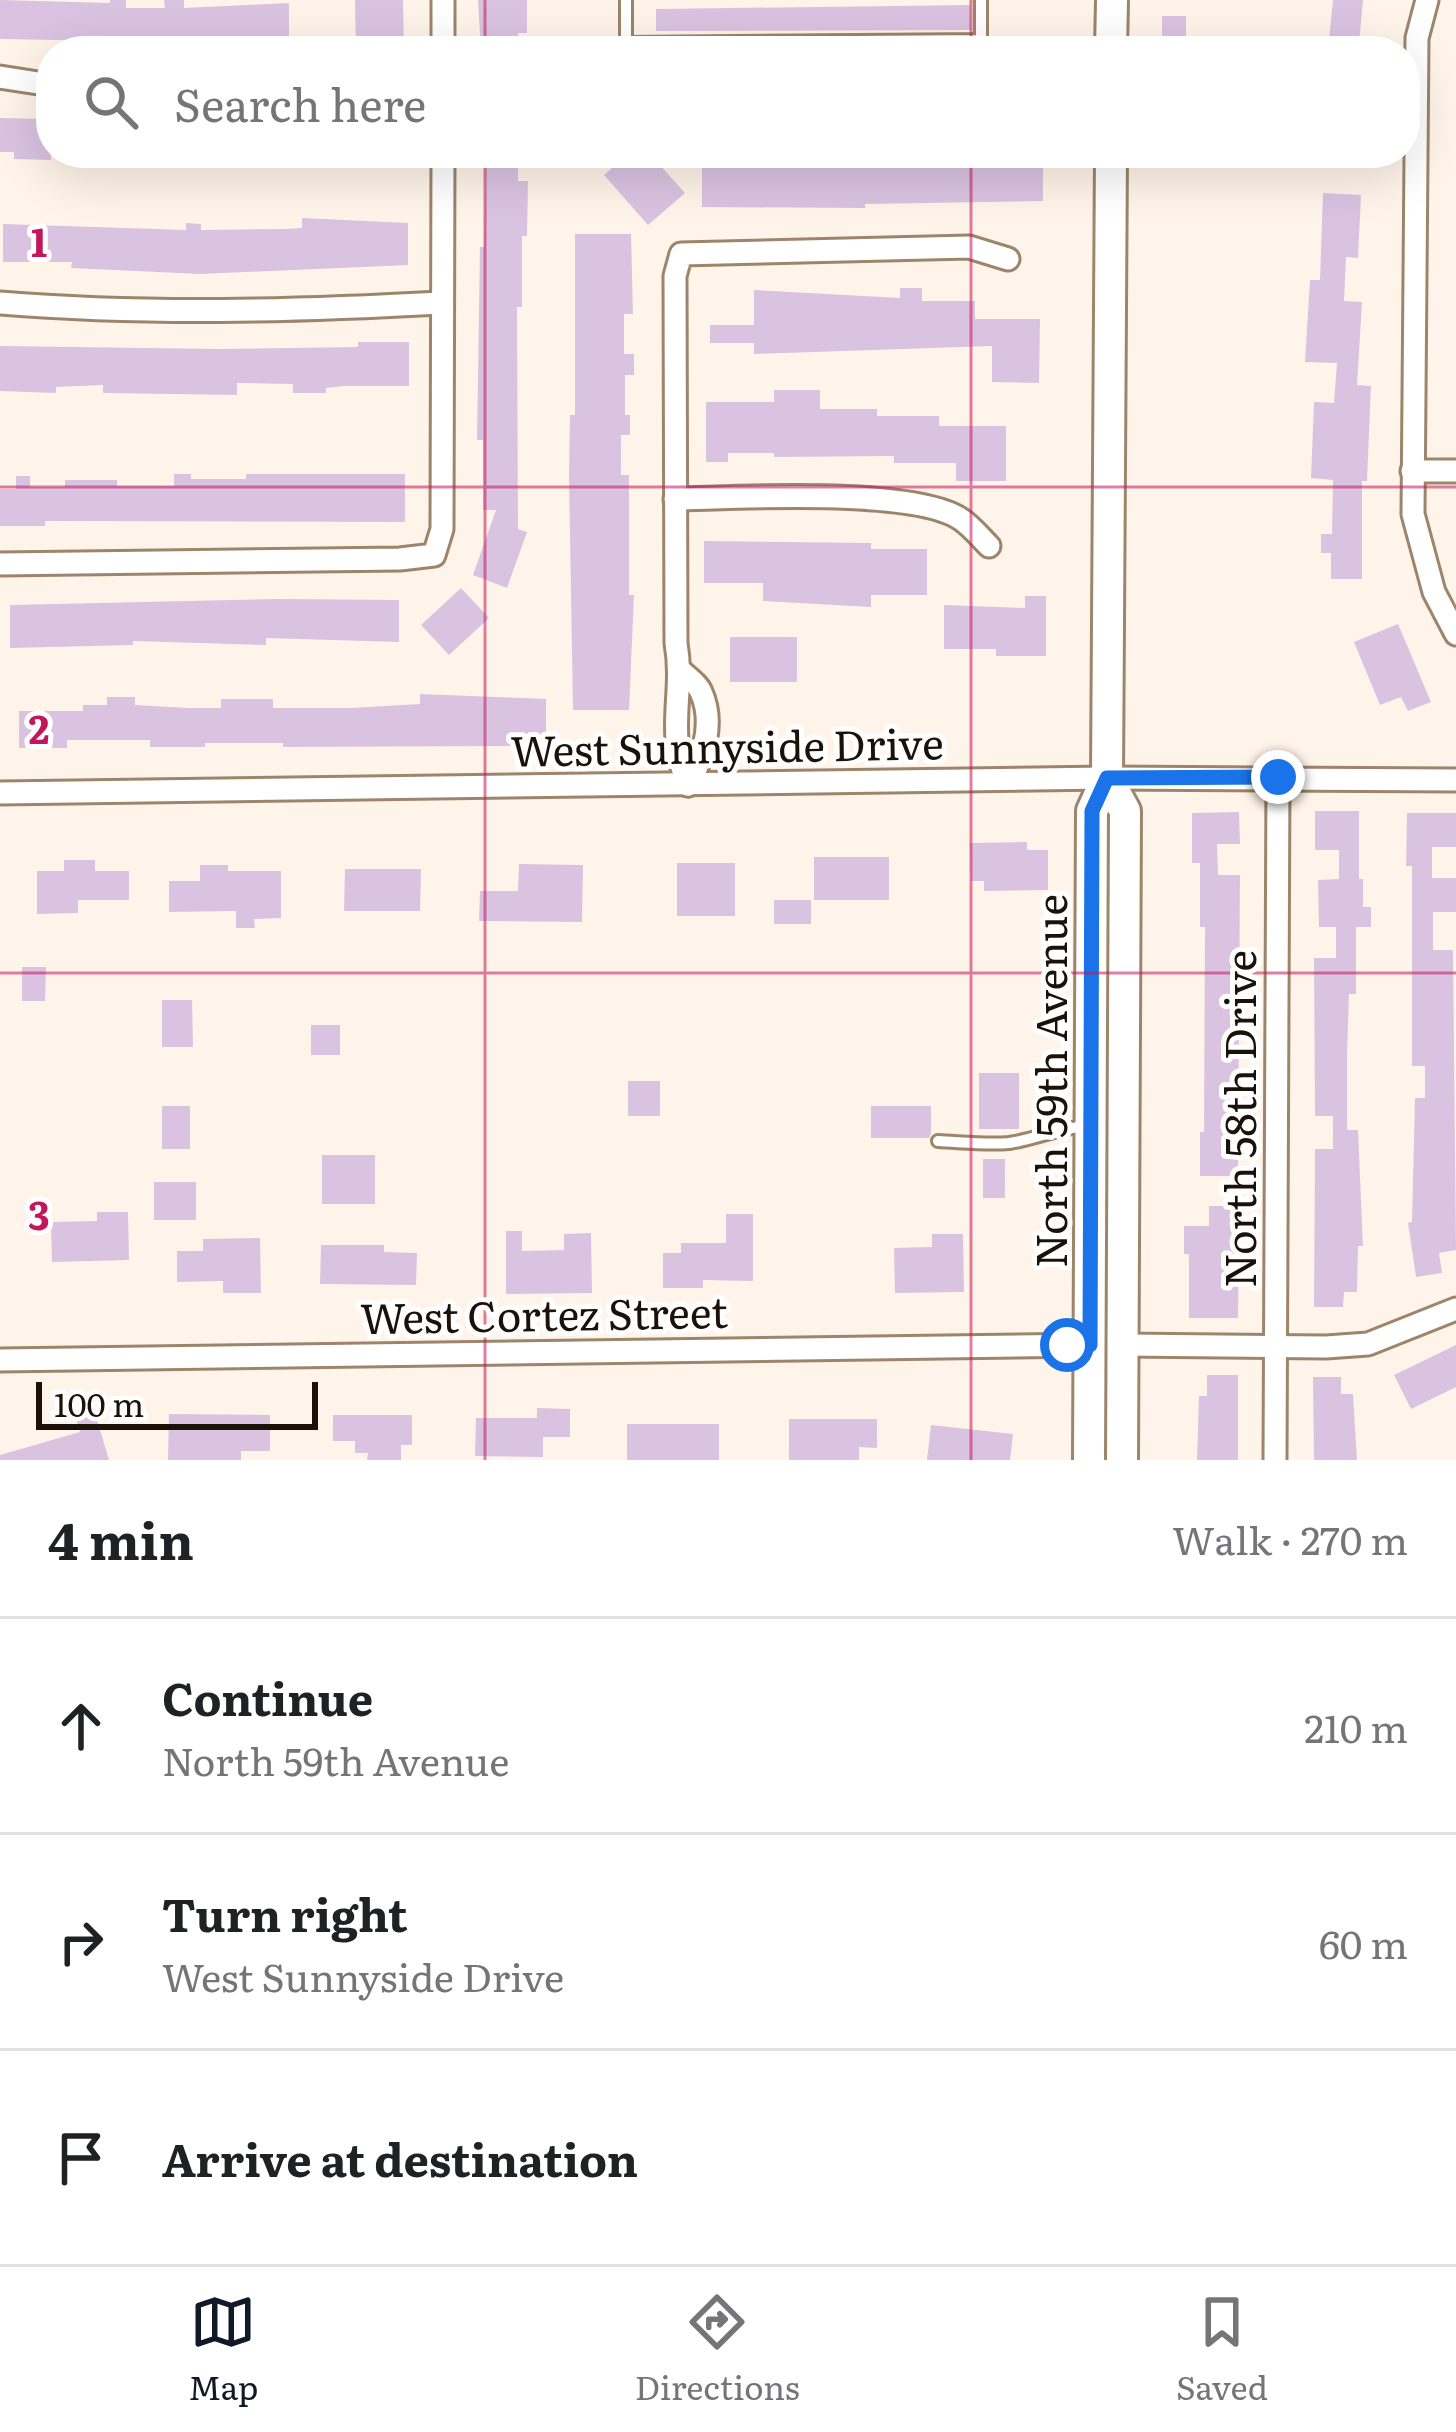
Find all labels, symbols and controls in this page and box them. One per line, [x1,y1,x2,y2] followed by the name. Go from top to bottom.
[36,36,1420,168] search box
[78,69,144,135] icon: search
[174,69,426,136] text: Search here
[31,211,47,269] text: 1
[29,698,49,756] text: 2
[510,710,944,780] street label: West Sunnyside Drive
[1251,750,1305,804] route end
[1018,894,1080,1268] street label: North 59th Avenue
[1207,950,1269,1288] street label: North 58th Drive
[28,1184,50,1242] text: 3
[360,1279,729,1347] street label: West Cortez Street
[1040,1318,1094,1372] route start
[36,1376,318,1429] scale bar
[54,1378,144,1427] text: 100 m
[48,1500,194,1576] text: 4 min
[1172,1509,1408,1567] text: Walk · 270 m
[162,1663,373,1730] text: Continue
[48,1693,114,1759] icon: ahead
[1304,1697,1408,1755] text: 210 m
[162,1730,509,1788] text: North 59th Avenue
[162,1879,408,1946] text: Turn right
[48,1909,114,1975] icon: right
[1319,1913,1408,1971] text: 60 m
[162,1946,564,2004] text: West Sunnyside Drive
[162,2124,638,2191] text: Arrive at destination
[48,2125,114,2191] icon: arrive
[188,2289,258,2410] tab: Map
[635,2289,800,2410] tab: Directions
[1176,2289,1268,2410] tab: Saved

